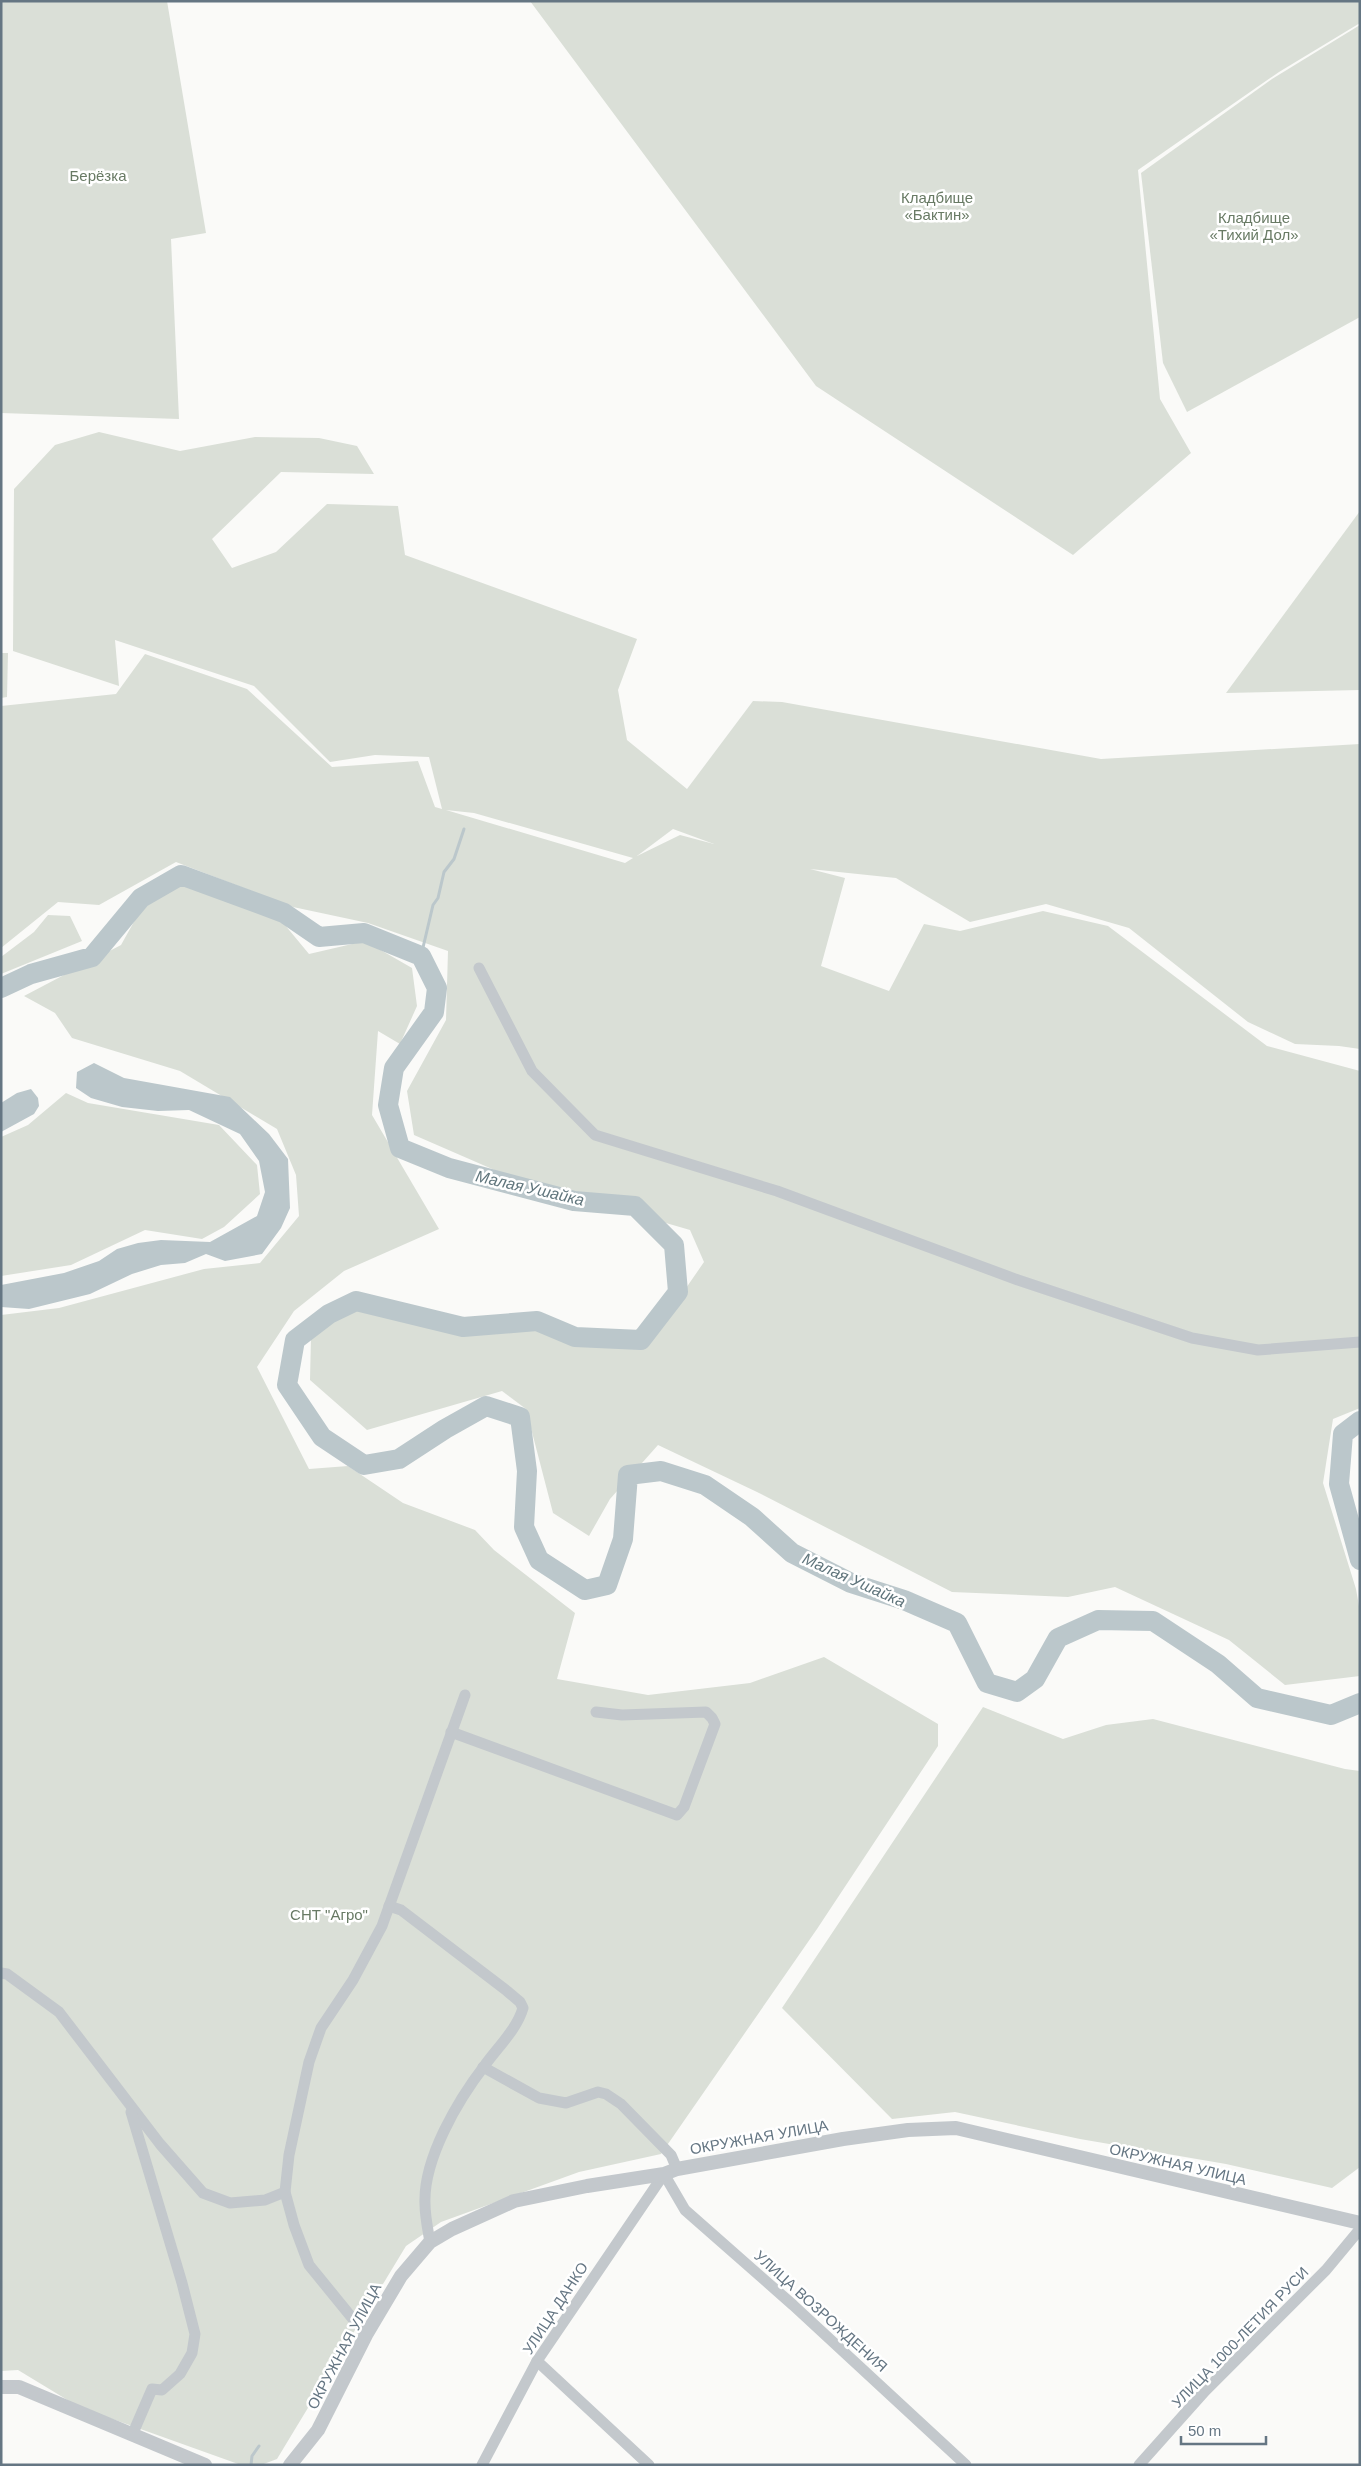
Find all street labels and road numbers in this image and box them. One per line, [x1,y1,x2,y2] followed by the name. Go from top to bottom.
[689,2116,829,2158] street label: ОКРУЖНАЯ УЛИЦА
[1108,2140,1248,2188] street label: ОКРУЖНАЯ УЛИЦА
[751,2247,891,2375] street label: УЛИЦА ВОЗРОЖДЕНИЯ
[519,2259,591,2357] street label: УЛИЦА ДАНКО
[1168,2263,1312,2411] street label: УЛИЦА 1000-ЛЕТИЯ РУСИ
[304,2280,384,2412] street label: ОКРУЖНАЯ УЛИЦА

